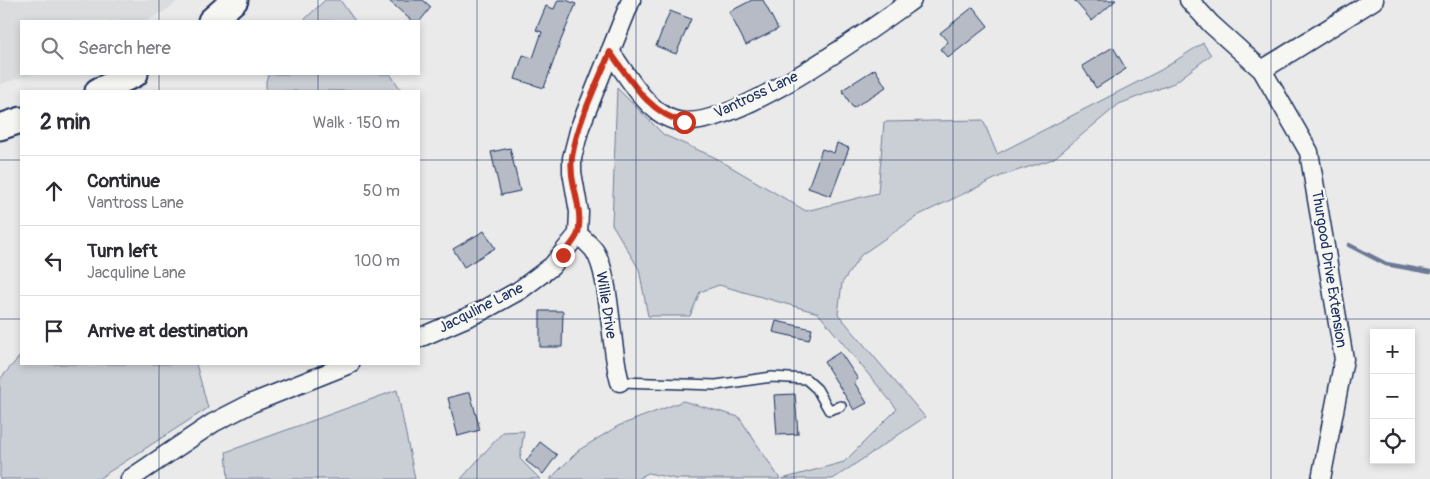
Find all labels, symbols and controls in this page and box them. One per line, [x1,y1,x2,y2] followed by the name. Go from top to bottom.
[20,20,420,75] search box
[38,34,66,62] icon: search
[78,36,171,60] text: Search here
[711,67,802,123] street label: Vantross Lane
[40,109,90,136] text: 2 min
[673,111,696,134] route start
[313,113,400,133] text: Walk · 150 m
[87,169,160,193] text: Continue
[40,177,68,205] icon: ahead
[363,181,400,201] text: 50 m
[1307,189,1351,349] street label: Thurgood Drive Extension
[87,193,184,213] text: Vantross Lane
[87,239,157,263] text: Turn left
[552,244,575,267] route end
[40,247,68,275] icon: left
[354,251,400,271] text: 100 m
[87,263,186,283] text: Jacquline Lane
[591,270,621,341] street label: Willie Drive
[435,278,527,337] street label: Jacquline Lane
[40,317,68,345] icon: arrive
[87,319,248,343] text: Arrive at destination
[1370,329,1415,464] map controls
[1370,329,1415,374] button: +
[1370,374,1415,419] button: −
[1370,419,1415,464] button: locate

